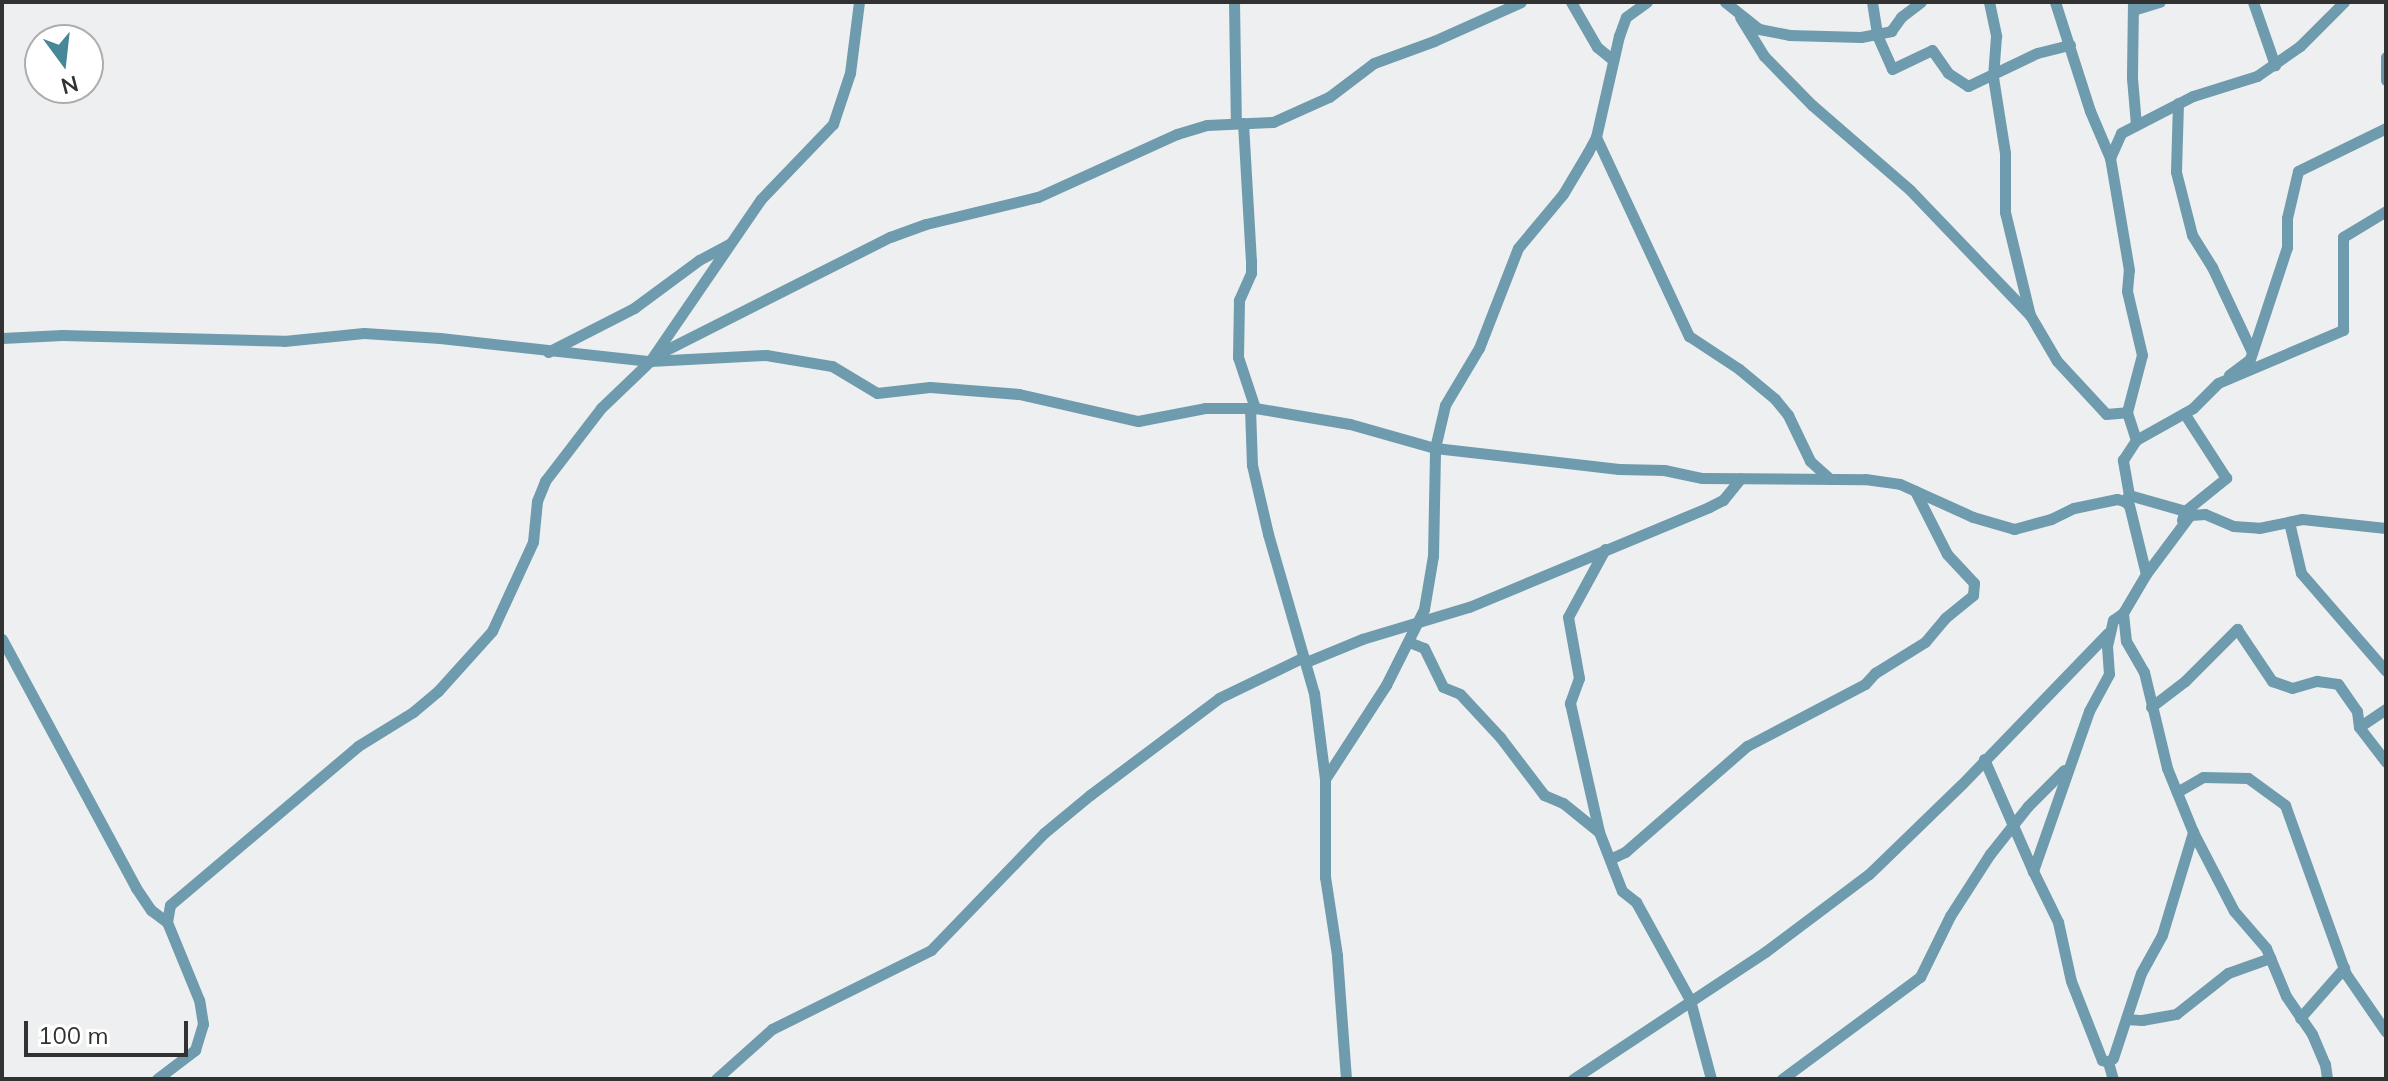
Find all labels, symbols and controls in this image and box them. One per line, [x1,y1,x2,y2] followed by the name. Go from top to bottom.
[24,24,104,104] north arrow
[58,70,81,101] text: N
[28,1005,192,1055] scale bar
[38,1020,109,1050] text: 100 m

